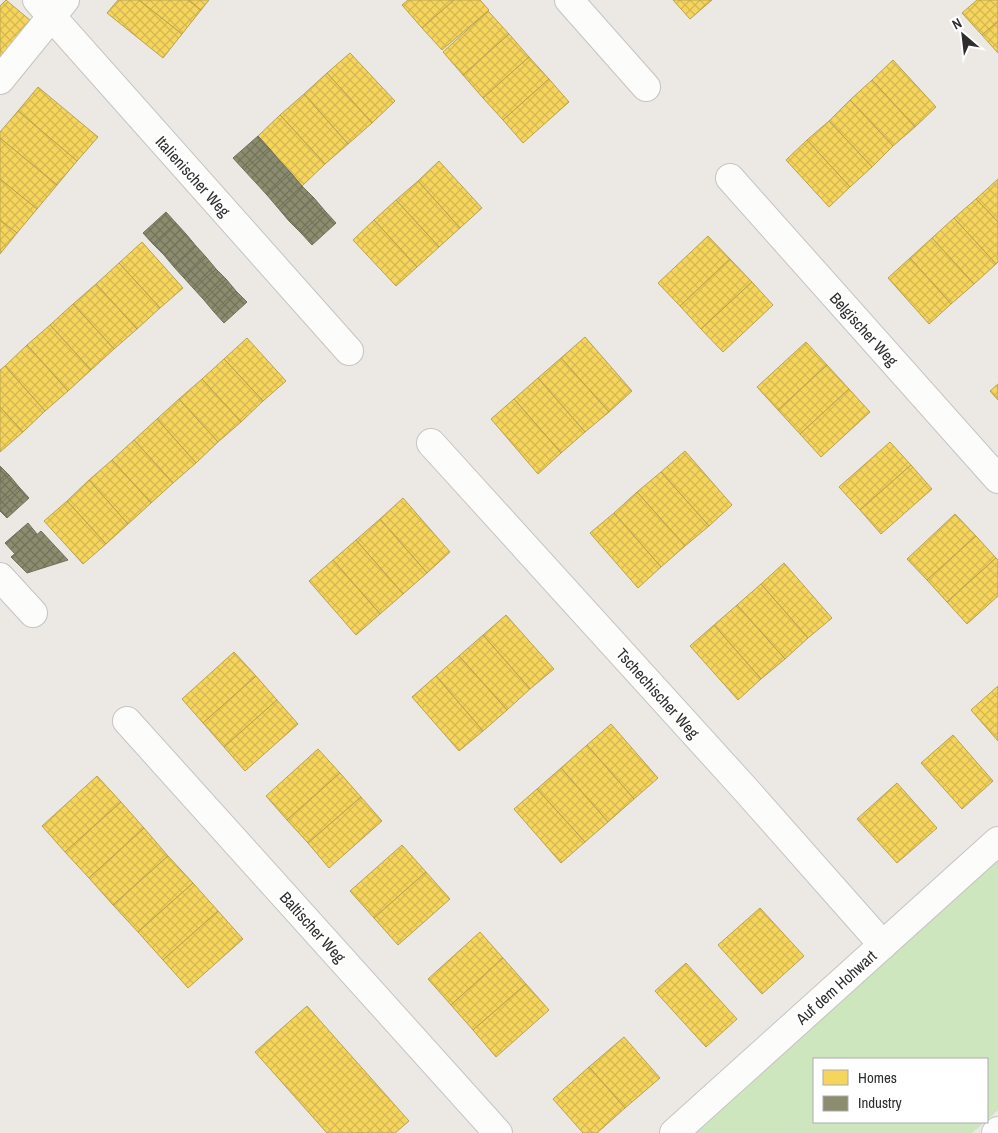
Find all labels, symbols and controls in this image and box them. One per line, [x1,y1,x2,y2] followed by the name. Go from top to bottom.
[938,10,988,60] north arrow
[949,14,965,33] text: N
[151,131,236,222] street label: Italienischer Weg
[825,287,904,371] street label: Belgischer Weg
[611,643,705,743] street label: Tschechischer Weg
[275,887,351,968] street label: Baltischer Weg
[790,945,881,1030] street label: Auf dem Hohwart
[813,1058,988,1123] legend
[858,1067,897,1088] text: Homes
[858,1092,903,1113] text: Industry

